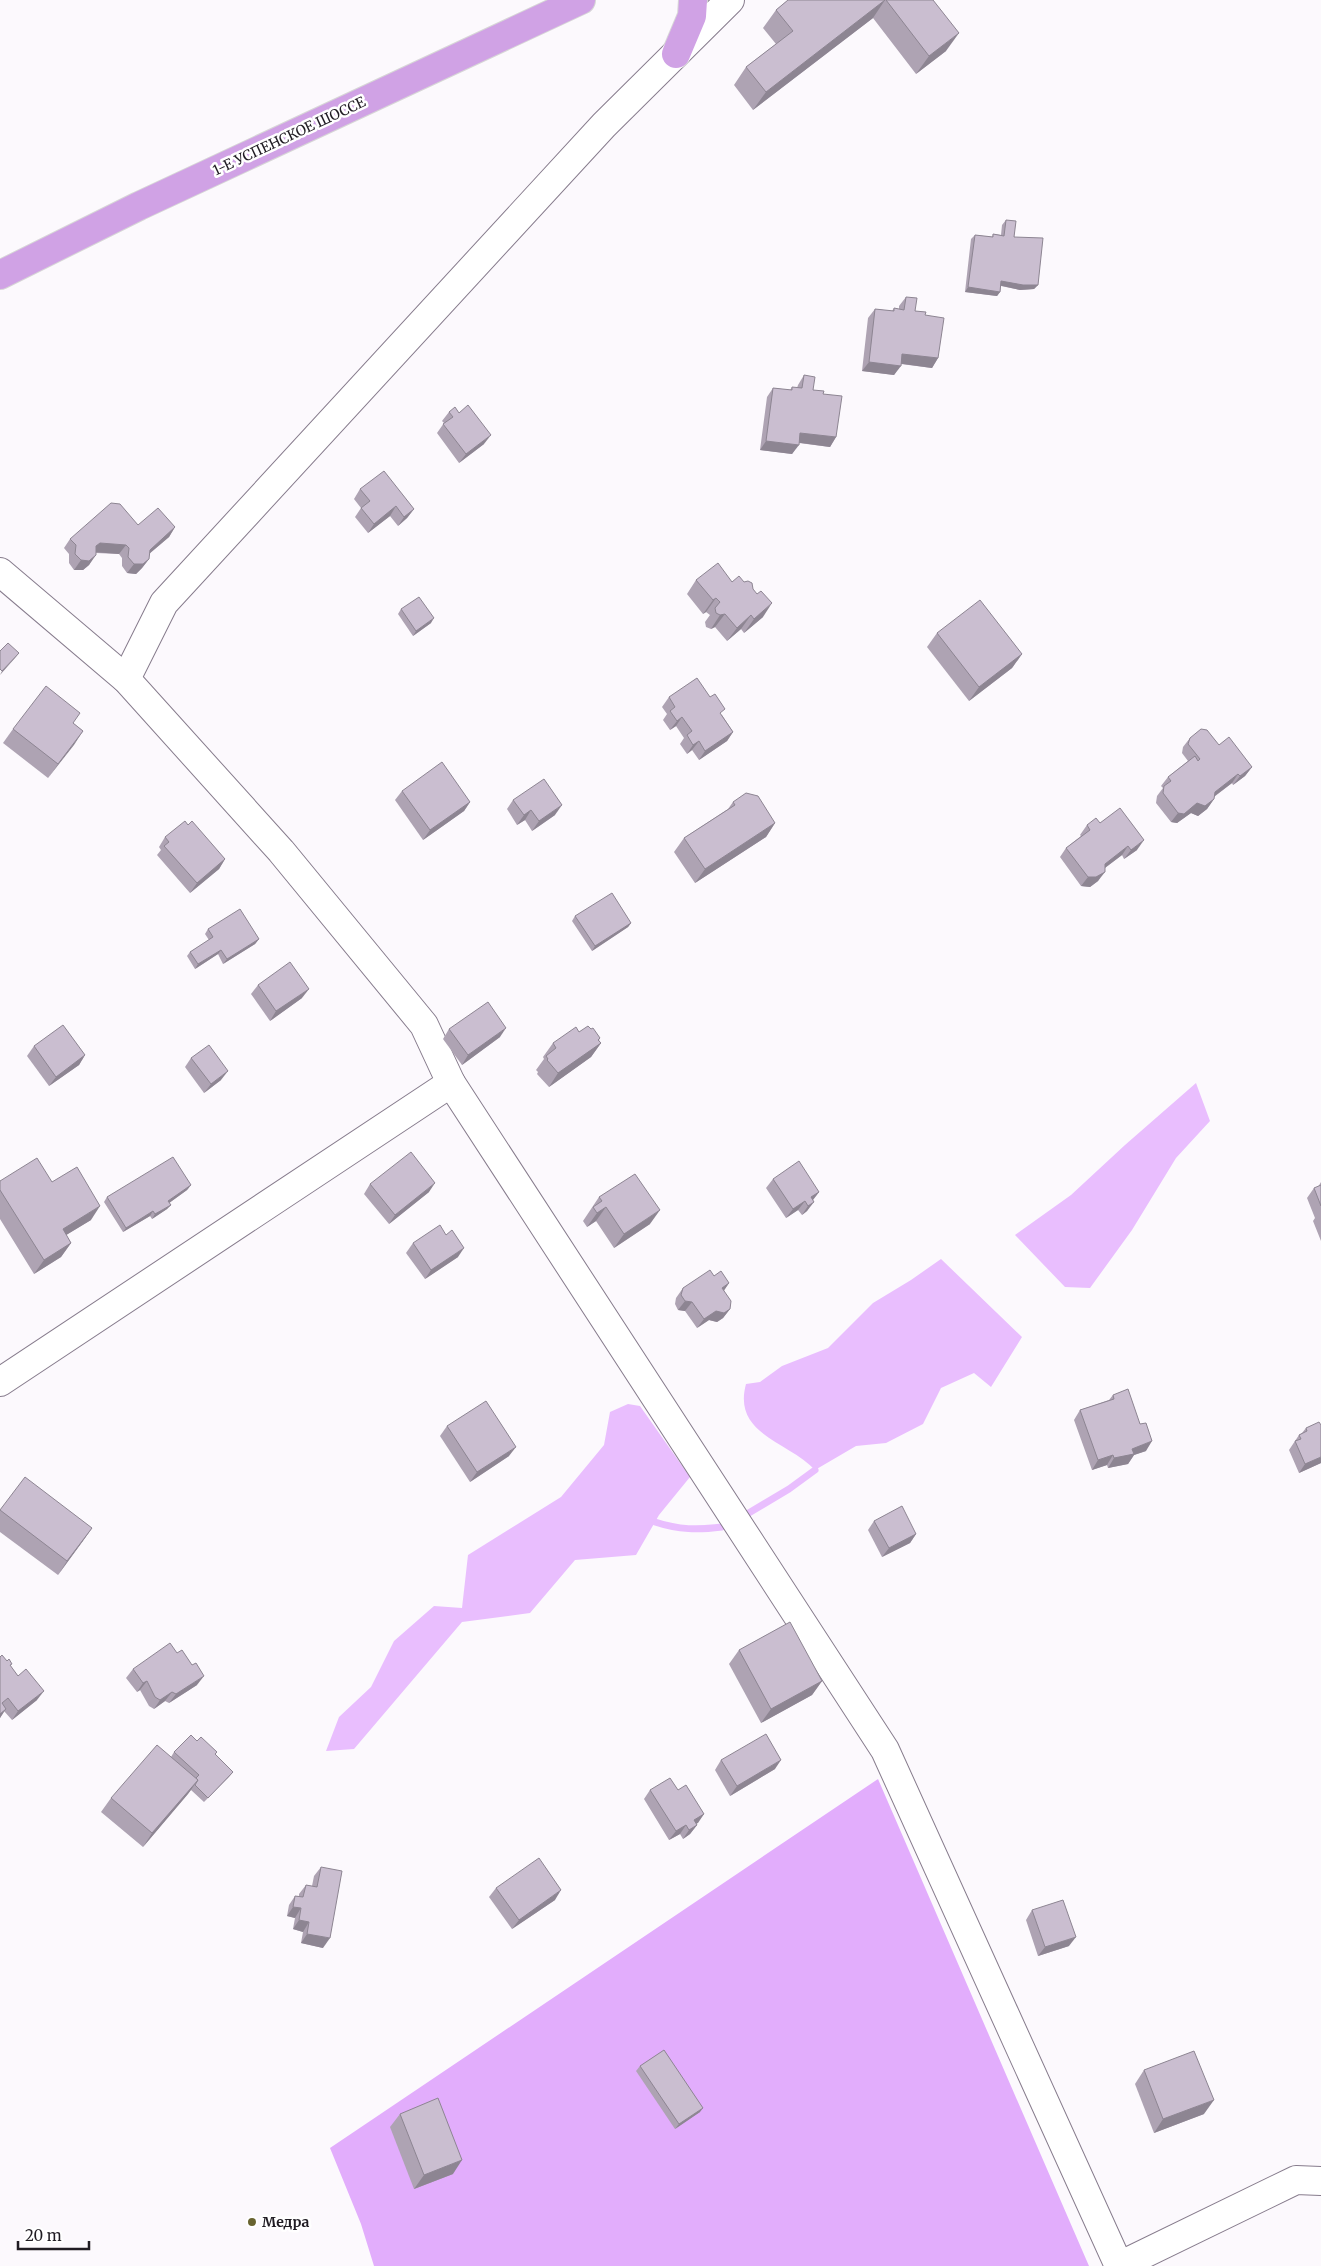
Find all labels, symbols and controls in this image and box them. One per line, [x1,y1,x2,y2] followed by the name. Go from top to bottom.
[210,93,368,179] street label: 1-Е УСПЕНСКОЕ ШОССЕ
[262,2213,309,2231] place label: Медра
[246,2216,258,2228] marker: Медра
[18,2218,89,2250] scale bar
[25,2226,62,2245] text: 20 m

